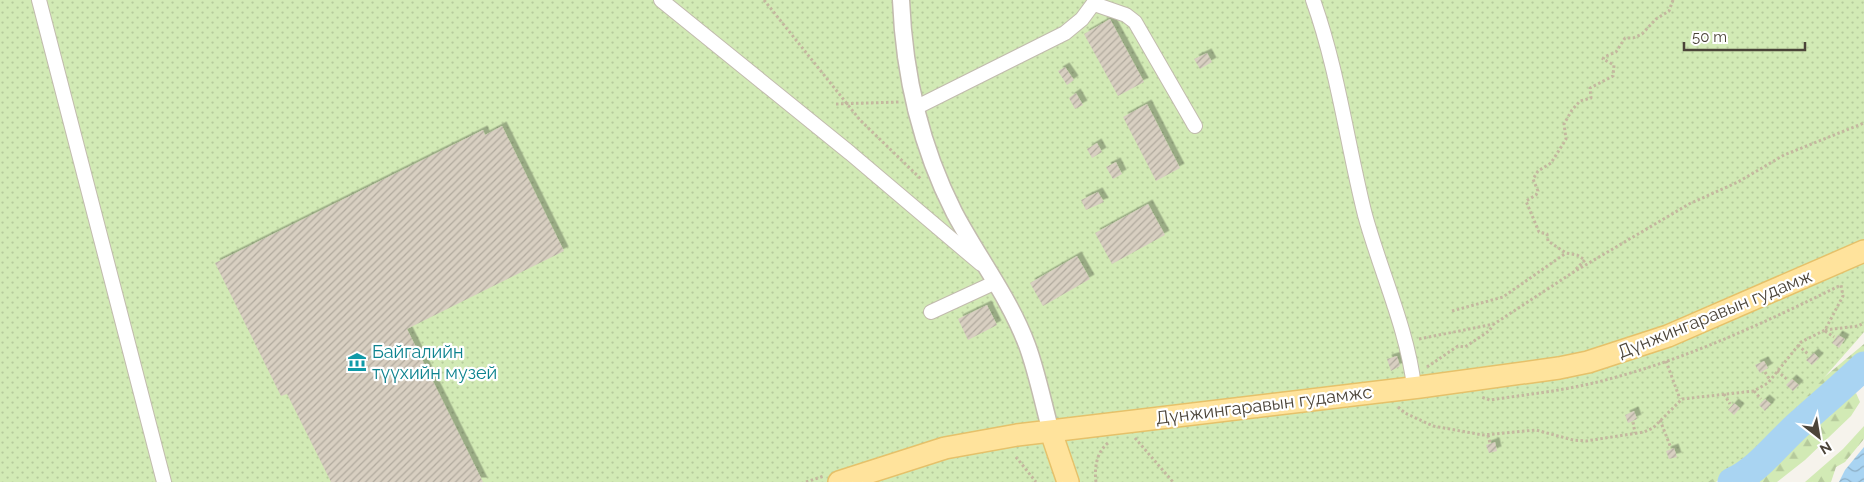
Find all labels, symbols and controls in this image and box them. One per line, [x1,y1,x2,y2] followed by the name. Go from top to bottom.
[1684,20,1805,52] scale bar
[1692,28,1727,46] text: 50 m
[1614,265,1815,362] street label: Дүнжингаравын гудамж
[372,341,497,383] place label: Байгалийн түүхийн музей
[346,351,368,373] museum icon: Байгалийн түүхийн музей
[1155,381,1373,428] street label: Дүнжингаравын гудамжс
[1794,412,1844,462] north arrow
[1817,439,1834,458] text: N

